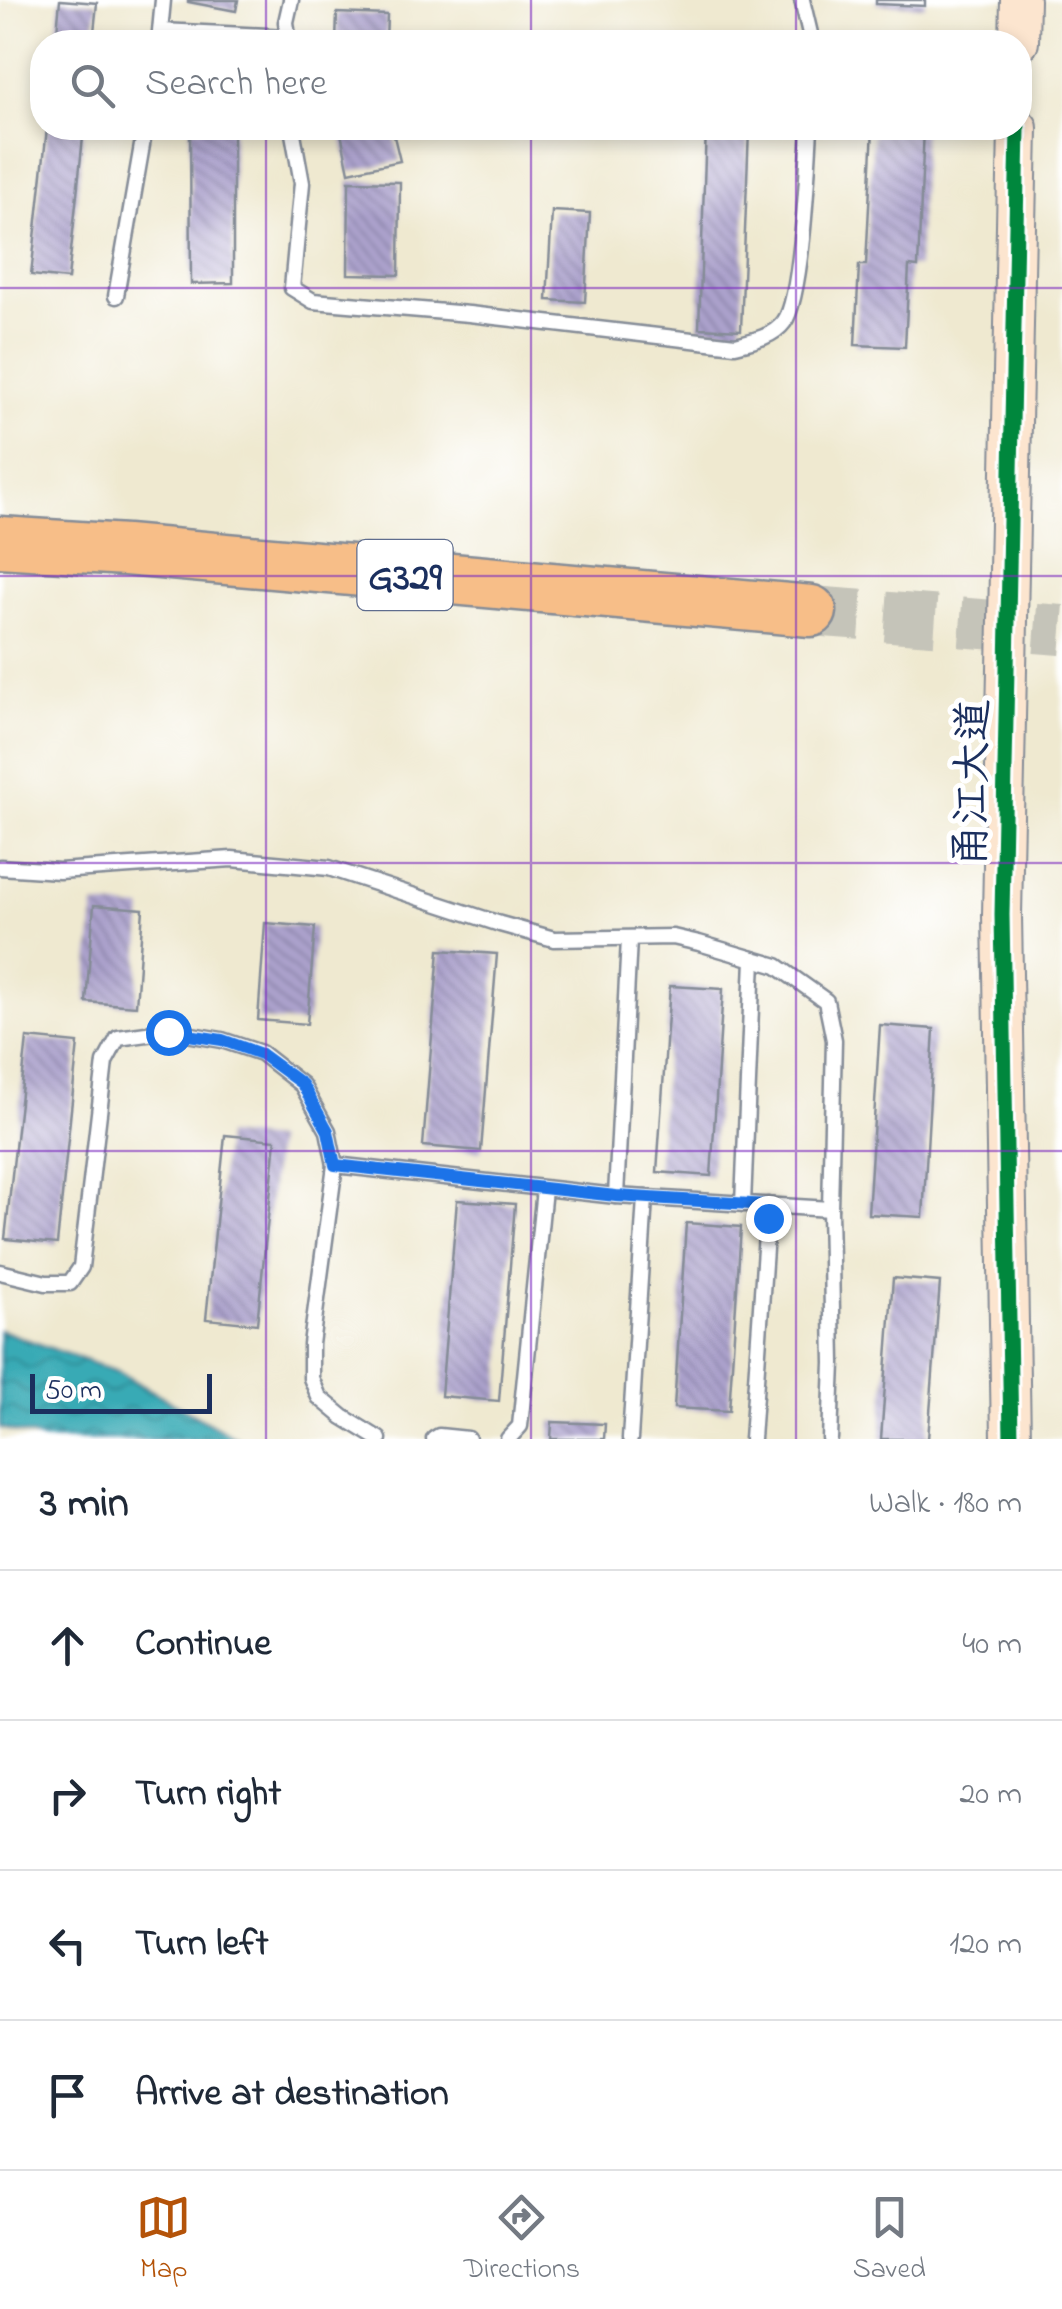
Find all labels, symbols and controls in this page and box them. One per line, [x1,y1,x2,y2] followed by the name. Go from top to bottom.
[30,30,1032,140] search box
[145,57,327,113] text: Search here
[65,58,120,113] icon: search
[358,540,452,610] road number: G329
[943,699,1006,868] street label: 甬江大道
[146,1010,192,1056] route start
[746,1196,792,1242] route end
[30,1369,212,1414] scale bar
[45,1371,102,1412] text: 50 m
[40,1474,129,1535] text: 3 min
[869,1481,1022,1528] text: Walk · 180 m
[135,1617,271,1673] text: Continue
[40,1618,95,1673] icon: ahead
[962,1622,1022,1669] text: 40 m
[135,1767,281,1823] text: Turn right
[40,1768,95,1823] icon: right
[959,1772,1022,1819] text: 20 m
[135,1917,268,1973] text: Turn left
[40,1918,95,1973] icon: left
[949,1922,1022,1969] text: 120 m
[135,2067,449,2123] text: Arrive at destination
[40,2068,95,2123] icon: arrive
[136,2190,191,2291] tab: Map
[464,2190,580,2291] tab: Directions
[853,2190,926,2291] tab: Saved

